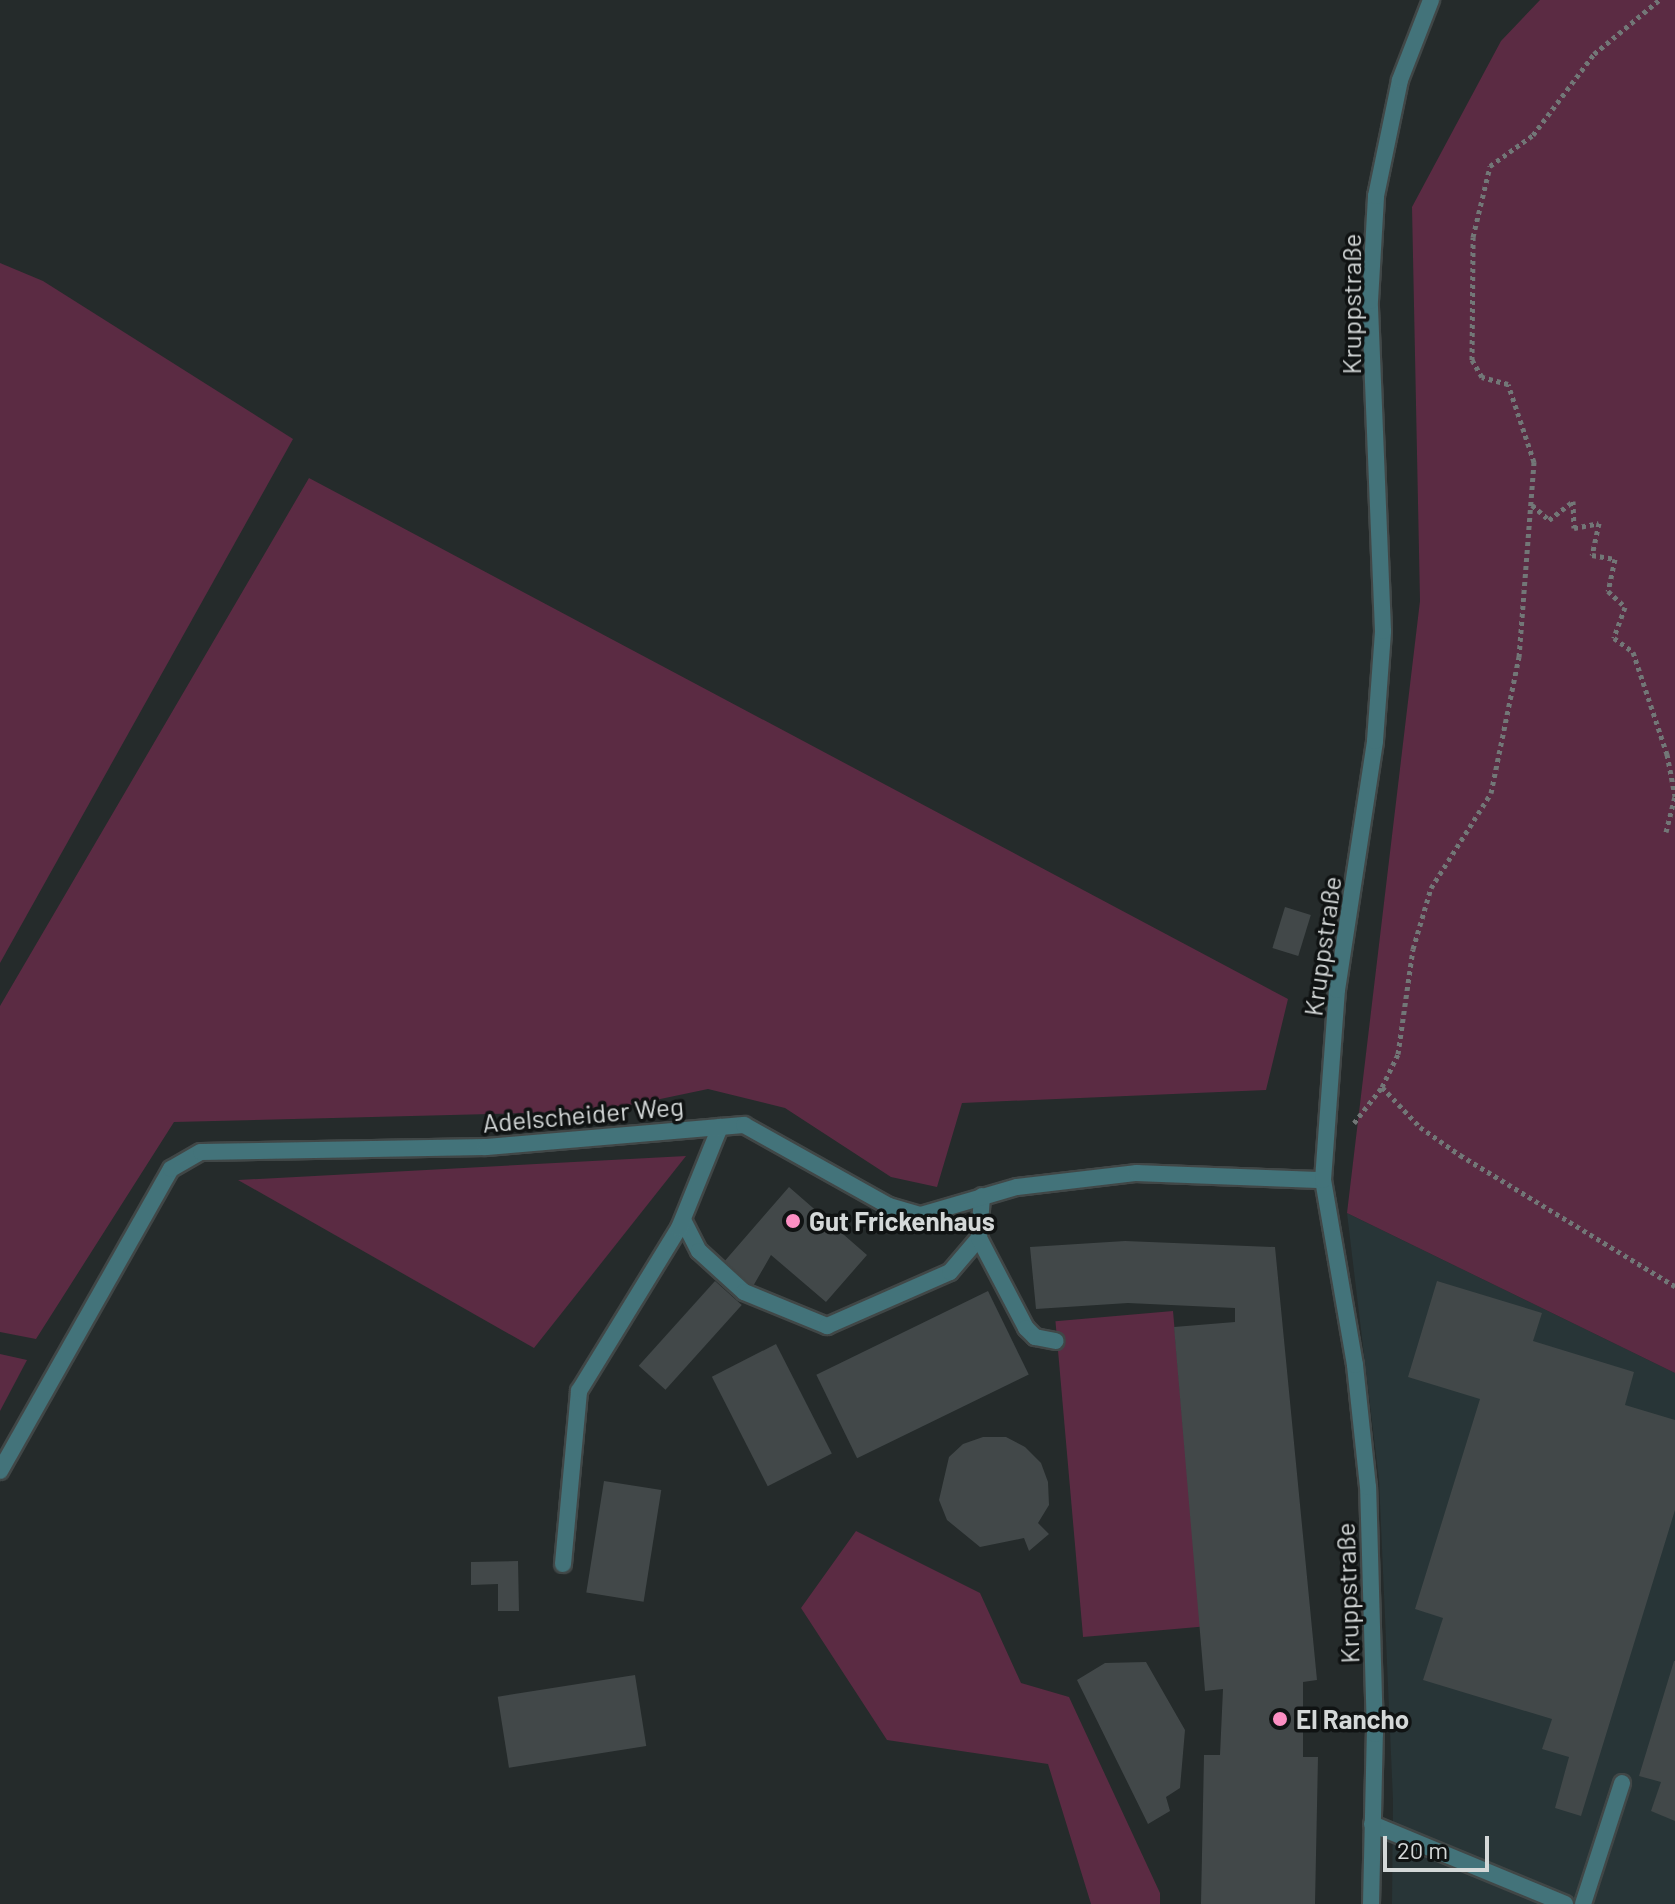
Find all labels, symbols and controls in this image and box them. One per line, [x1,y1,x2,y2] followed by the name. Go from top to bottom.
[1335,234,1367,374] street label: Kruppstraße
[1297,874,1347,1018] street label: Kruppstraße
[481,1090,685,1138] street label: Adelscheider Weg
[809,1205,995,1237] place label: Gut Frickenhaus
[784,1212,802,1230] marker: Gut Frickenhaus
[1329,1522,1365,1664] street label: Kruppstraße
[1296,1703,1409,1735] place label: El Rancho
[1271,1710,1289,1728] marker: El Rancho
[1387,1820,1493,1870] scale bar
[1397,1835,1448,1864] text: 20 m

